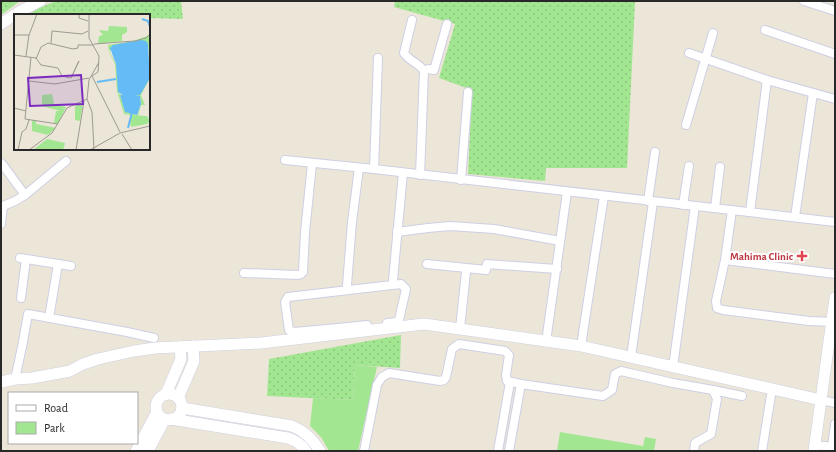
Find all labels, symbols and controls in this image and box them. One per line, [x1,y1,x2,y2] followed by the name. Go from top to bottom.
[14,14,150,150] inset map
[796,250,808,262] marker: Mahima Clinic
[730,251,794,262] place label: Mahima Clinic
[8,392,138,444] legend
[44,402,68,414] text: Road
[44,422,65,434] text: Park

